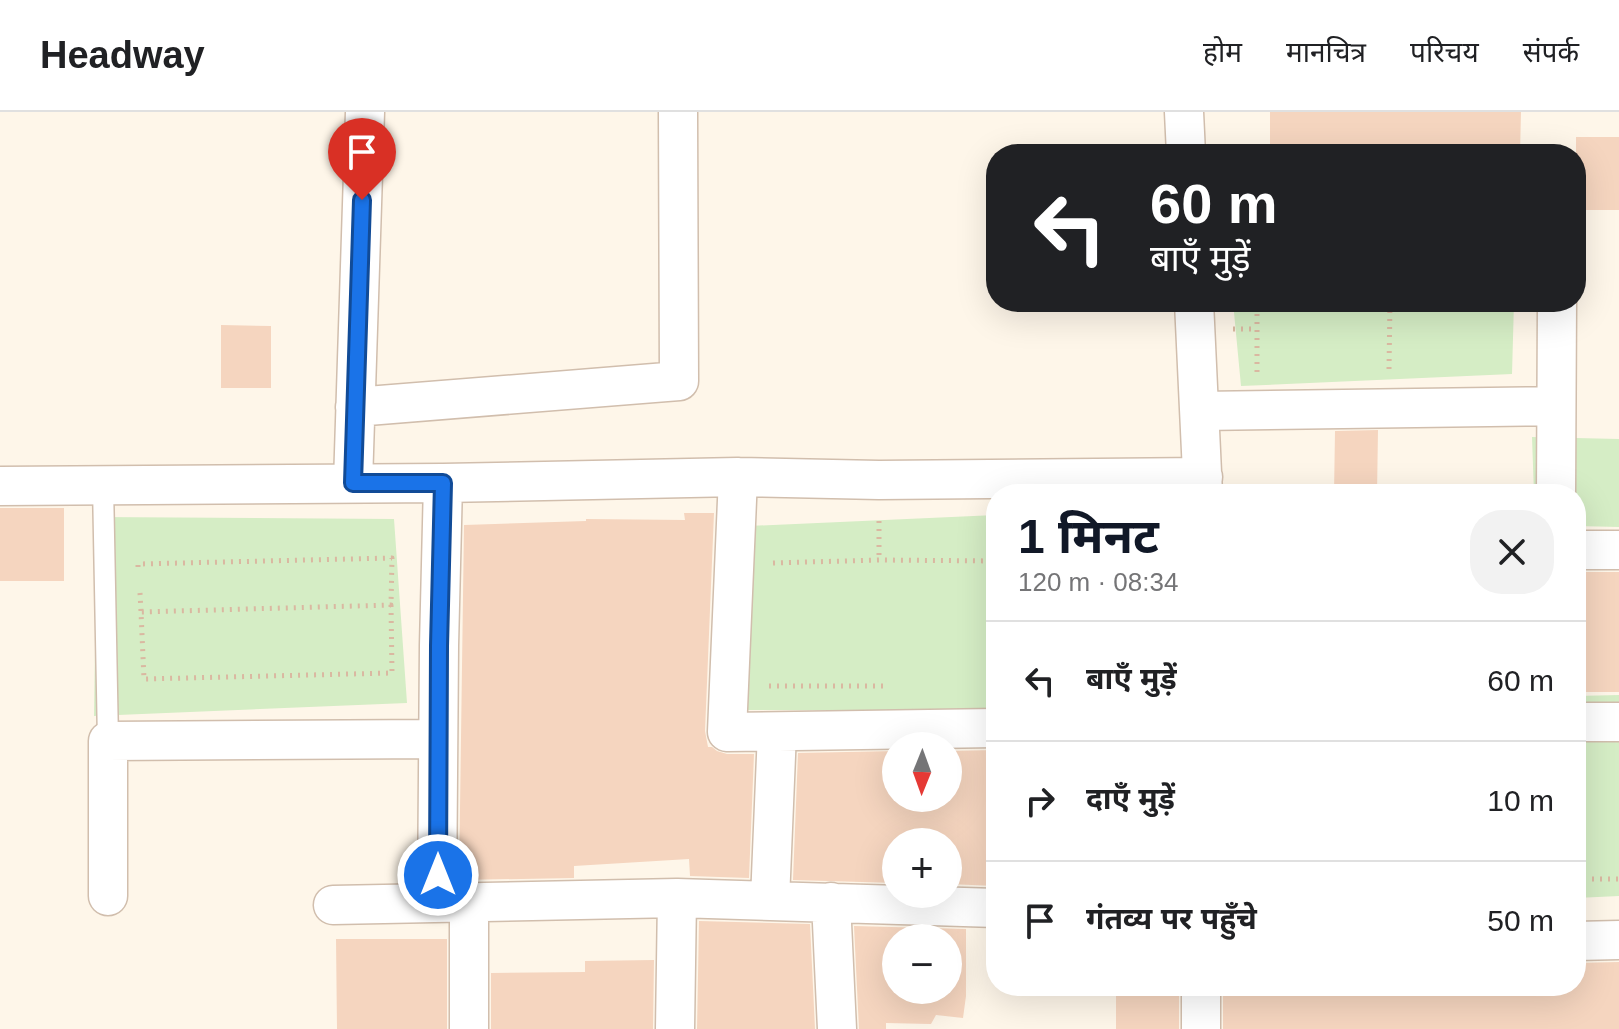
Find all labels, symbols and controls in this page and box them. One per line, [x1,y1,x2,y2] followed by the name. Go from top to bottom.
[40,34,205,76] text: Headway
[1203,37,1242,68] text: होम
[1286,37,1366,68] text: मानचित्र
[1410,37,1479,68] text: परिचय
[1523,37,1579,68] text: संपर्क
[328,118,396,200] pin
[340,130,384,174] icon: arrive
[1150,172,1278,235] text: 60 m
[1018,176,1122,280] icon: left
[1150,238,1251,279] text: बाएँ मुड़ें
[1018,510,1159,563] text: 1 मिनट
[1470,510,1554,594] button: close
[1018,567,1178,597] text: 120 m · 08:34
[1018,659,1062,703] icon: left
[1086,662,1177,695] text: बाएँ मुड़ें
[1487,664,1554,697] text: 60 m
[882,732,962,812] north arrow
[882,732,962,1004] map controls
[1018,779,1062,823] icon: right
[1086,782,1175,815] text: दाएँ मुड़ें
[1487,784,1554,817] text: 10 m
[882,828,962,908] button: +
[396,833,480,917] position arrow
[1018,899,1062,943] icon: arrive
[1086,902,1257,935] text: गंतव्य पर पहुँचे
[1487,904,1554,937] text: 50 m
[882,924,962,1004] button: −

